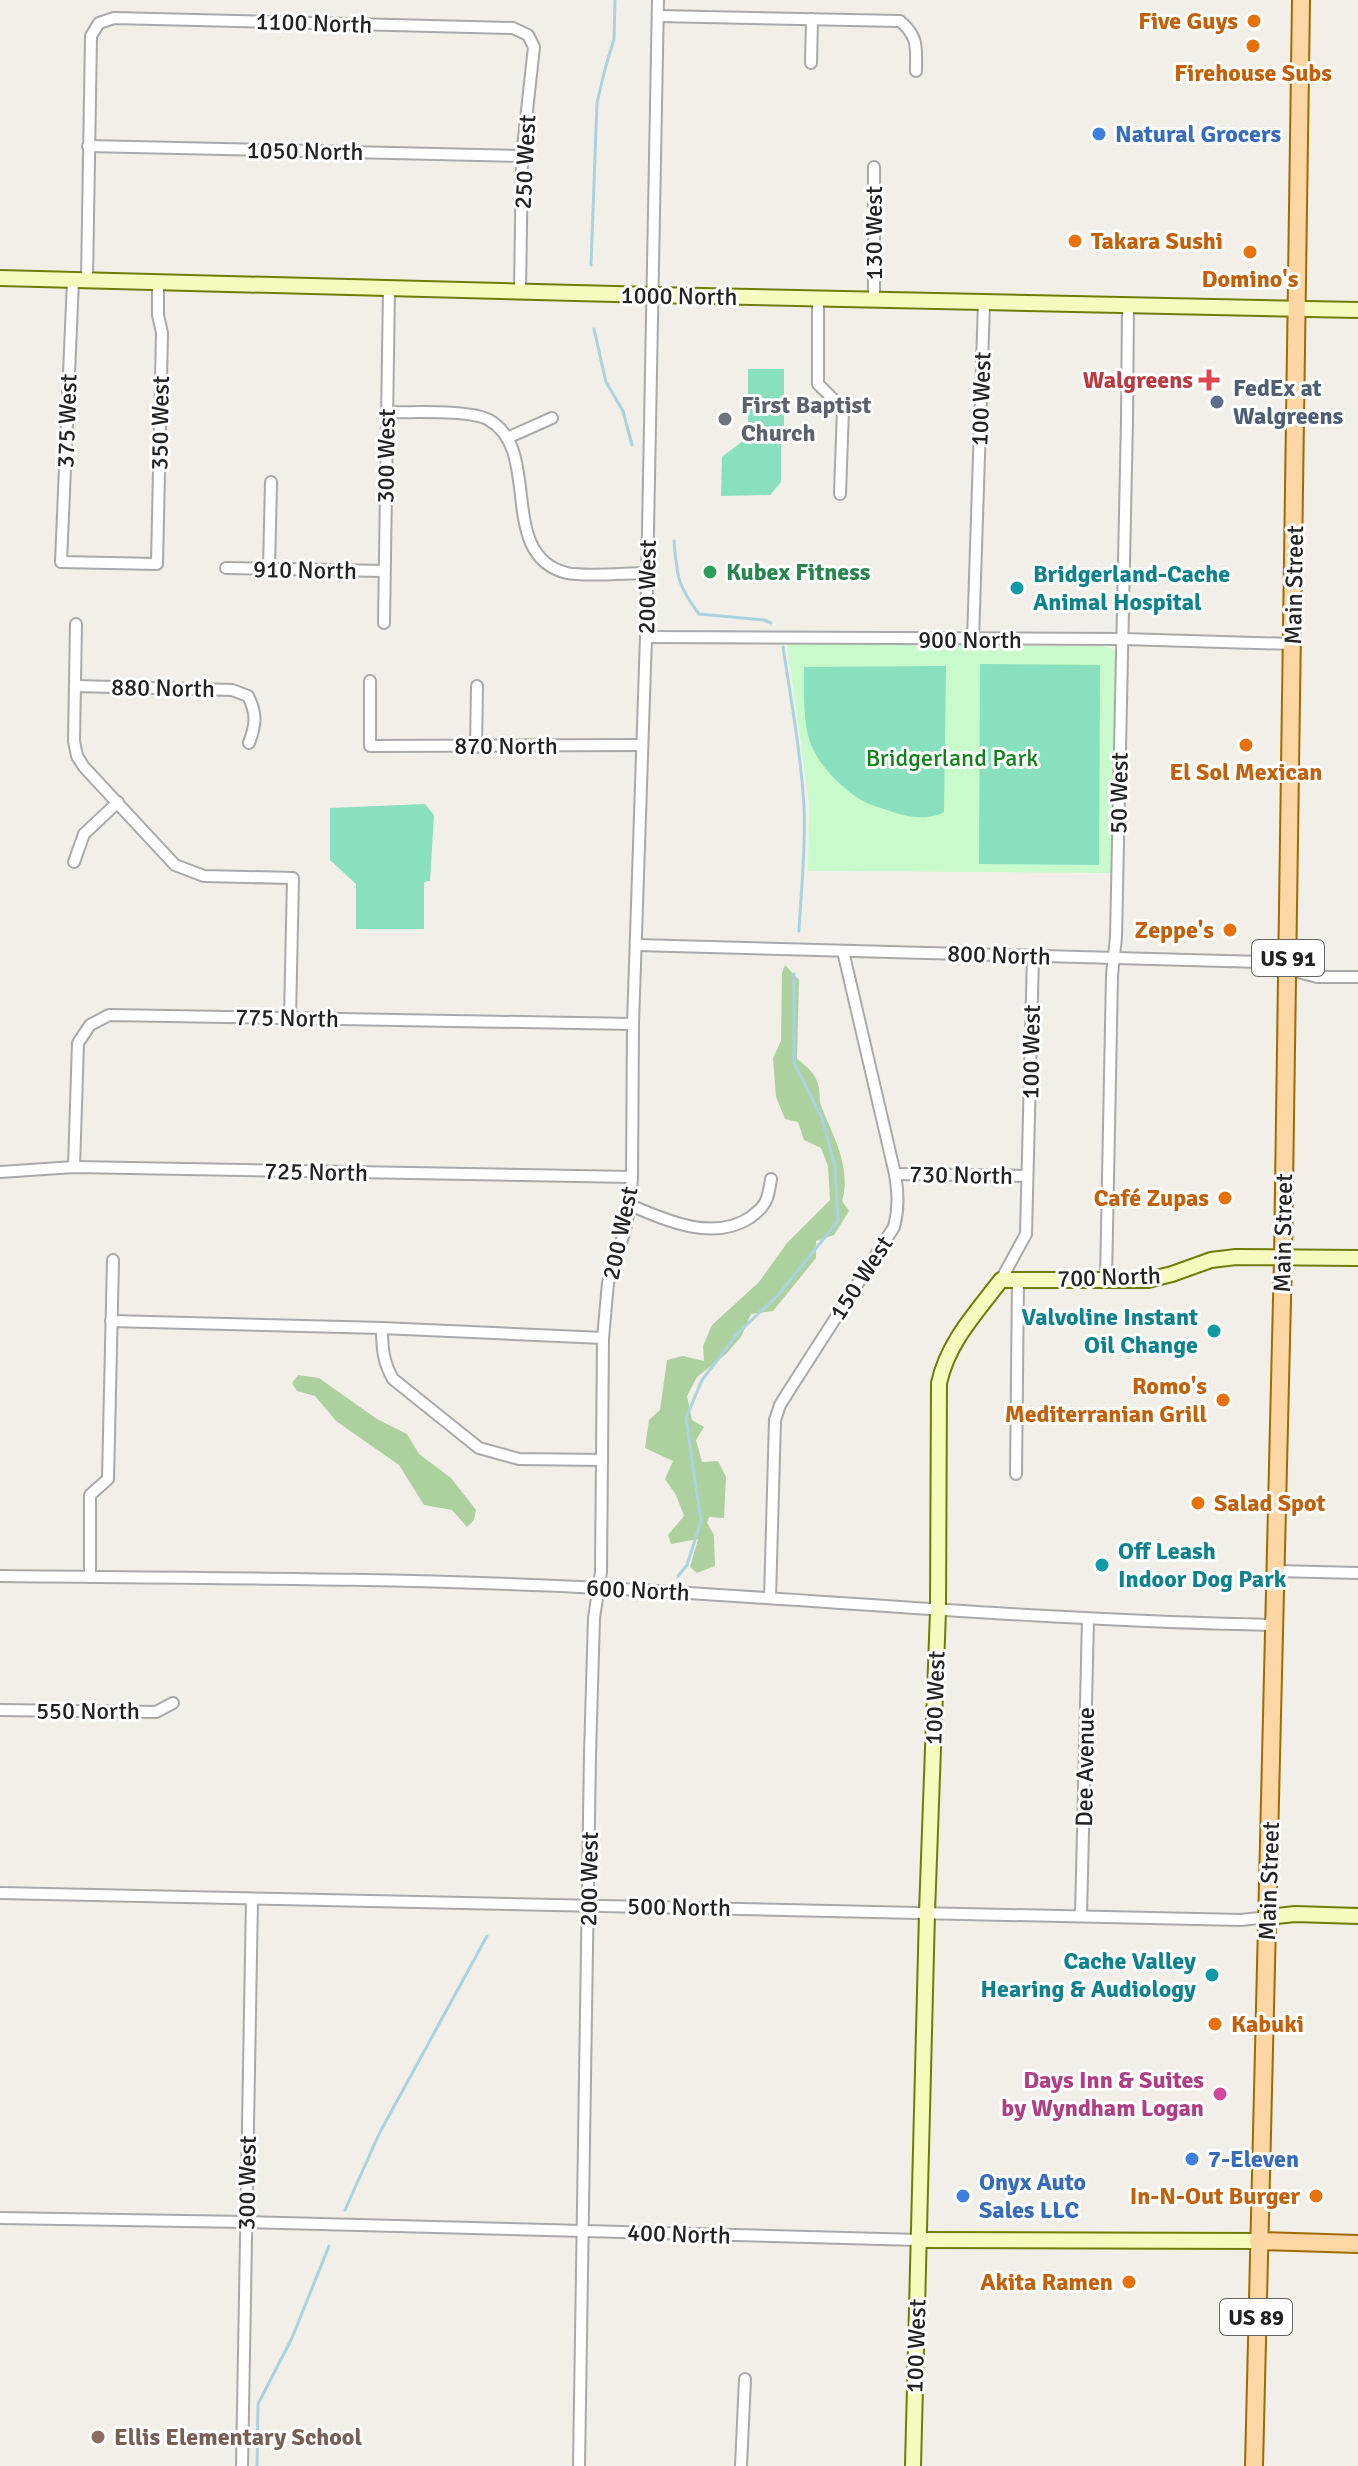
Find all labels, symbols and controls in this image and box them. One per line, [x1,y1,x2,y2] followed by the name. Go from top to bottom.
[255,6,373,40] street label: 1100 North
[1138,6,1238,36] place label: Five Guys
[1245,12,1263,30] marker: Five Guys
[1244,37,1262,55] marker: Firehouse Subs
[1174,58,1332,88] place label: Firehouse Subs
[508,114,542,210] street label: 250 West
[1115,119,1281,149] place label: Natural Grocers
[1090,125,1108,143] marker: Natural Grocers
[246,135,364,167] street label: 1050 North
[859,186,889,280] street label: 130 West
[1091,226,1223,256] place label: Takara Sushi
[1066,232,1084,250] marker: Takara Sushi
[1241,243,1259,261] marker: Domino's
[1202,264,1299,294] place label: Domino's
[620,280,738,312] street label: 1000 North
[964,351,998,447] street label: 100 West
[1083,365,1193,395] place label: Walgreens
[1200,371,1218,389] marker: Walgreens
[50,373,84,469] street label: 375 West
[1233,373,1344,431] place label: FedEx at Walgreens
[144,375,176,471] street label: 350 West
[741,390,871,448] place label: First Baptist Church
[1208,393,1226,411] marker: FedEx at Walgreens
[370,408,402,504] street label: 300 West
[716,410,734,428] marker: First Baptist Church
[1278,525,1310,645] street label: Main Street
[631,539,663,635] street label: 200 West
[253,554,357,586] street label: 910 North
[726,557,871,587] place label: Kubex Fitness
[1033,559,1230,617] place label: Bridgerland-Cache Animal Hospital
[701,563,719,581] marker: Kubex Fitness
[1008,579,1026,597] marker: Bridgerland-Cache Animal Hospital
[918,625,1022,655] street label: 900 North
[111,672,215,704] street label: 880 North
[454,731,558,761] street label: 870 North
[1237,736,1255,754] marker: El Sol Mexican
[866,743,1038,773] park label: Bridgerland Park
[1103,752,1135,834] street label: 50 West
[1170,757,1322,787] place label: El Sol Mexican
[1135,915,1214,945] place label: Zeppe's
[1221,921,1239,939] marker: Zeppe's
[947,938,1051,972] street label: 800 North
[1252,940,1324,976] road number: US 91
[235,1002,339,1034] street label: 775 North
[1015,1004,1047,1100] street label: 100 West
[264,1156,368,1188] street label: 725 North
[909,1159,1013,1191] street label: 730 North
[1267,1173,1299,1293] street label: Main Street
[1094,1183,1209,1213] place label: Café Zupas
[596,1184,644,1282] street label: 200 West
[1216,1189,1234,1207] marker: Café Zupas
[823,1230,899,1326] street label: 150 West
[1057,1260,1161,1294] street label: 700 North
[1021,1302,1198,1360] place label: Valvoline Instant Oil Change
[1205,1322,1223,1340] marker: Valvoline Instant Oil Change
[1005,1371,1207,1429] place label: Romo's Mediterranian Grill
[1214,1391,1232,1409] marker: Romo's Mediterranian Grill
[1214,1488,1325,1518] place label: Salad Spot
[1189,1494,1207,1512] marker: Salad Spot
[1118,1536,1287,1594] place label: Off Leash Indoor Dog Park
[1093,1556,1111,1574] marker: Off Leash Indoor Dog Park
[585,1572,691,1608] street label: 600 North
[918,1650,952,1746] street label: 100 West
[36,1696,140,1726] street label: 550 North
[1069,1707,1101,1827] street label: Dee Avenue
[1252,1821,1286,1941] street label: Main Street
[573,1831,605,1927] street label: 200 West
[627,1891,731,1923] street label: 500 North
[981,1946,1196,2004] place label: Cache Valley Hearing & Audiology
[1203,1966,1221,1984] marker: Cache Valley Hearing & Audiology
[1231,2009,1304,2039] place label: Kabuki
[1206,2015,1224,2033] marker: Kabuki
[1001,2065,1204,2123] place label: Days Inn & Suites by Wyndham Logan
[1211,2085,1229,2103] marker: Days Inn & Suites by Wyndham Logan
[231,2135,263,2231] street label: 300 West
[1208,2144,1299,2174] place label: 7-Eleven
[1183,2150,1201,2168] marker: 7-Eleven
[979,2167,1086,2225] place label: Onyx Auto Sales LLC
[1130,2181,1300,2211] place label: In-N-Out Burger
[954,2187,972,2205] marker: Onyx Auto Sales LLC
[1307,2187,1325,2205] marker: In-N-Out Burger
[627,2217,731,2251] street label: 400 North
[980,2267,1113,2297] place label: Akita Ramen
[1120,2273,1138,2291] marker: Akita Ramen
[899,2298,933,2394] street label: 100 West
[1220,2299,1292,2335] road number: US 89
[114,2422,362,2452] place label: Ellis Elementary School
[89,2428,107,2446] marker: Ellis Elementary School

